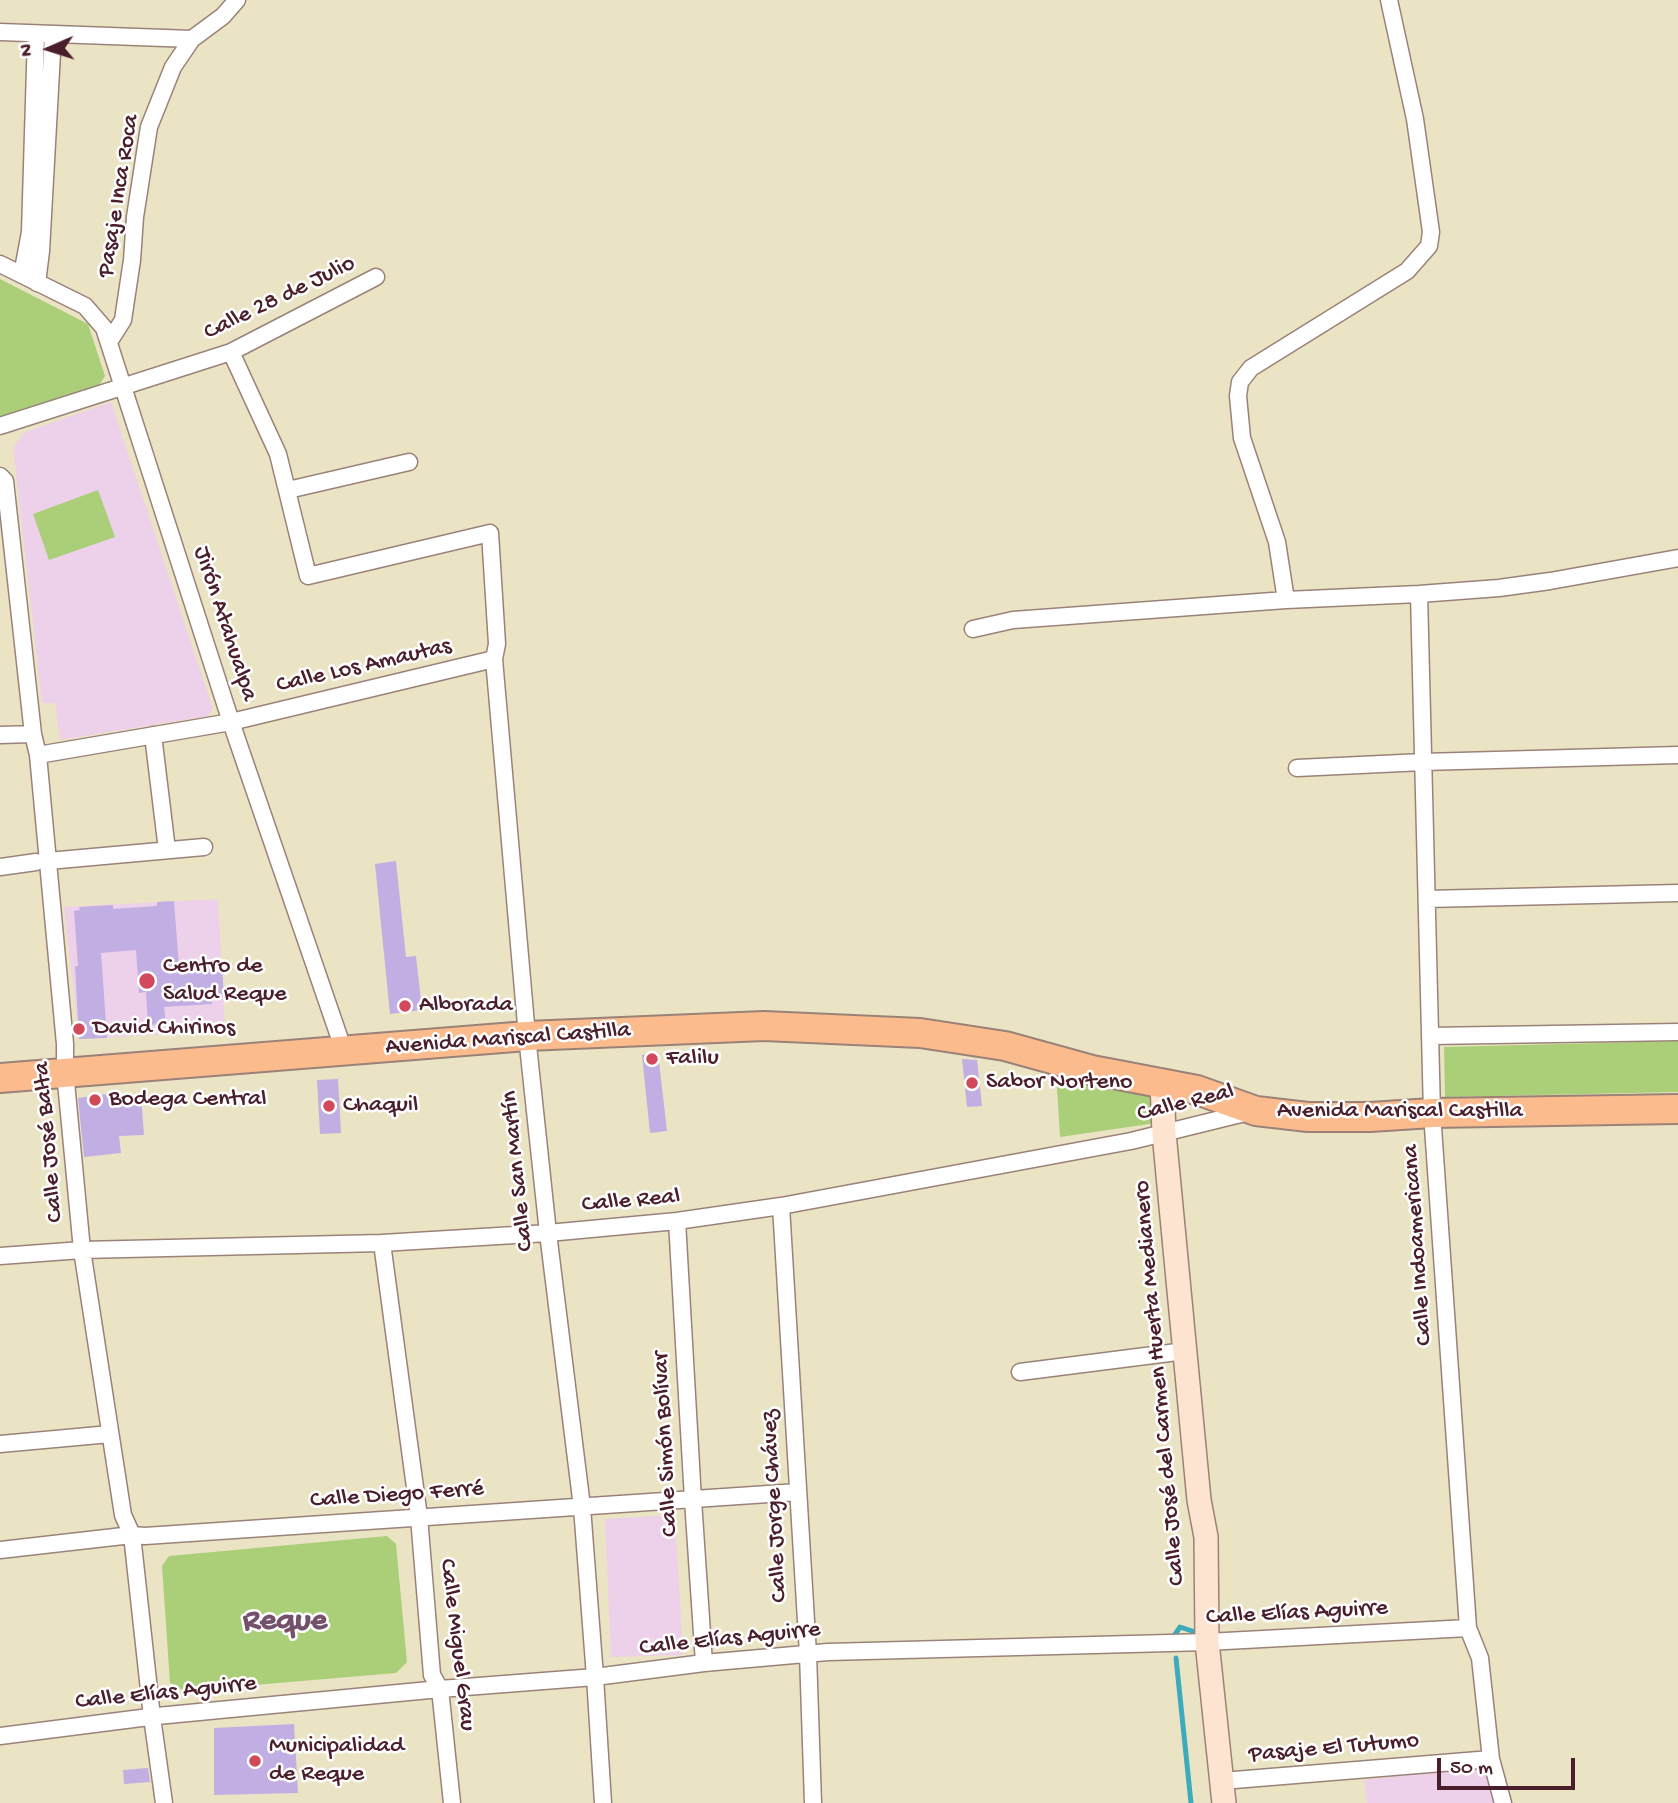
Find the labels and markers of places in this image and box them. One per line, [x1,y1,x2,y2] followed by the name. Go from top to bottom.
[163,953,287,1009] place label: Centro de Salud Reque
[137,971,157,991] marker: Centro de Salud Reque
[419,992,513,1020] place label: Alborada
[397,998,413,1014] marker: Alborada
[93,1015,235,1043] place label: David Chirinos
[71,1021,87,1037] marker: David Chirinos
[666,1045,719,1073] place label: Falilu
[644,1051,660,1067] marker: Falilu
[986,1069,1132,1097] place label: Sabor Norteno
[964,1075,980,1091] marker: Sabor Norteno
[109,1086,267,1114] place label: Bodega Central
[87,1092,103,1108] marker: Bodega Central
[343,1092,418,1120] place label: Chaquil
[321,1098,337,1114] marker: Chaquil
[269,1733,404,1789] place label: Municipalidad de Reque
[247,1753,263,1769] marker: Municipalidad de Reque

